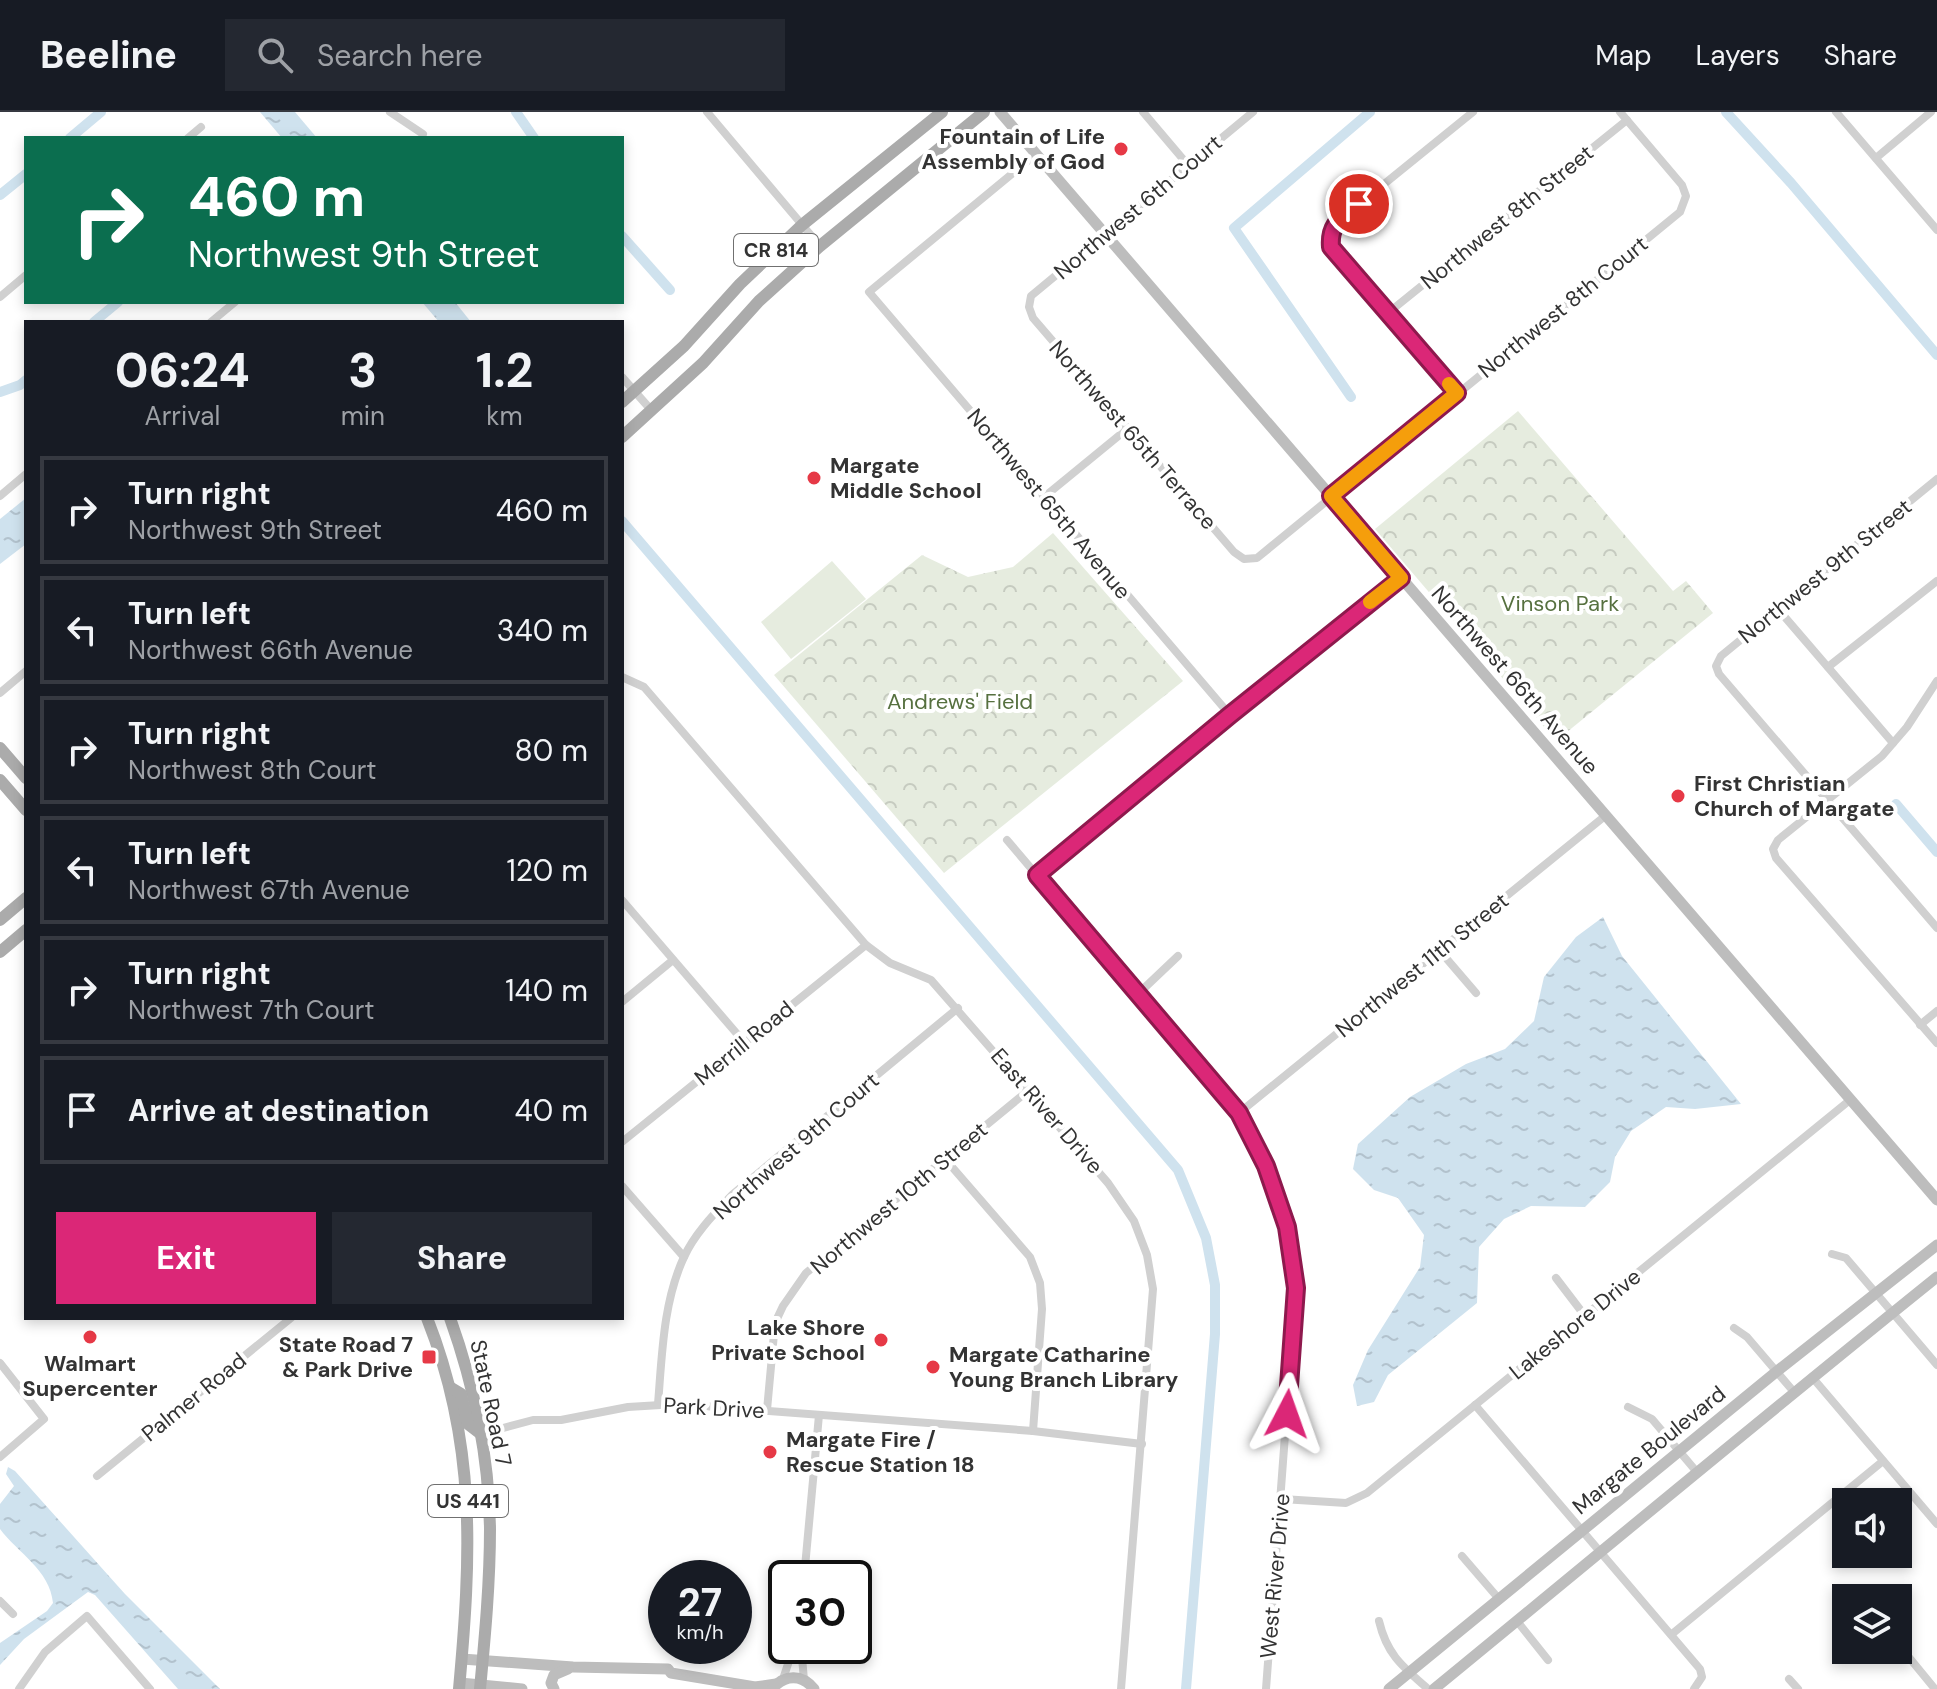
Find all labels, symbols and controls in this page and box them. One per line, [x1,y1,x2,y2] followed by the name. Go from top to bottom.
[225,19,785,91] search box
[40,30,177,80] text: Beeline
[253,33,297,77] icon: search
[317,36,482,75] text: Search here
[1595,37,1652,74] text: Map
[1696,37,1780,74] text: Layers
[1824,37,1897,74] text: Share
[922,122,1105,176] place label: Fountain of Life Assembly of God
[1048,128,1228,286] street label: Northwest 6th Court
[1415,138,1599,296] street label: Northwest 8th Street
[1112,140,1130,158] marker: Fountain of Life Assembly of God
[188,160,365,233] text: 460 m
[56,168,160,272] icon: right
[1325,170,1393,238] pin
[1337,182,1381,226] icon: arrive
[1472,230,1654,384] street label: Northwest 8th Court
[188,231,540,278] text: Northwest 9th Street
[734,234,818,266] road number: CR 814
[1043,334,1223,536] street label: Northwest 65th Terrace
[115,339,250,402] text: 06:24
[348,339,377,402] text: 3
[476,339,533,402] text: 1.2
[144,399,220,433] text: Arrival
[341,399,385,433] text: min
[486,399,523,433] text: km
[961,403,1137,605] street label: Northwest 65th Avenue
[830,451,982,505] place label: Margate Middle School
[805,469,823,487] marker: Margate Middle School
[128,474,271,513] text: Turn right
[60,488,104,532] icon: right
[496,491,588,530] text: 460 m
[1732,492,1918,650] street label: Northwest 9th Street
[128,513,382,547] text: Northwest 9th Street
[1425,580,1605,780] street label: Northwest 66th Avenue
[1501,589,1619,618] park label: Vinson Park
[128,594,251,633] text: Turn left
[60,608,104,652] icon: left
[497,611,588,650] text: 340 m
[128,633,413,667] text: Northwest 66th Avenue
[887,687,1033,716] park label: Andrews' Field
[128,714,271,753] text: Turn right
[60,728,104,772] icon: right
[515,731,588,770] text: 80 m
[128,753,376,787] text: Northwest 8th Court
[1694,769,1895,823] place label: First Christian Church of Margate
[1669,787,1687,805] marker: First Christian Church of Margate
[128,834,251,873] text: Turn left
[60,848,104,892] icon: left
[506,851,588,890] text: 120 m
[128,873,410,907] text: Northwest 67th Avenue
[1329,886,1515,1044] street label: Northwest 11th Street
[128,954,271,993] text: Turn right
[60,968,104,1012] icon: right
[505,971,588,1010] text: 140 m
[128,993,375,1027] text: Northwest 7th Court
[688,994,800,1092] street label: Merrill Road
[984,1042,1110,1180] street label: East River Drive
[707,1066,885,1226] street label: Northwest 9th Court
[60,1088,104,1132] icon: arrive
[128,1091,429,1130] text: Arrive at destination
[515,1091,588,1130] text: 40 m
[804,1115,994,1281] street label: Northwest 10th Street
[56,1212,316,1304] button: Exit
[332,1212,592,1304] button: Share
[1503,1262,1647,1386] street label: Lakeshore Drive
[711,1313,865,1367] place label: Lake Shore Private School
[81,1328,99,1346] marker: Walmart Supercenter
[279,1330,413,1384] place label: State Road 7 & Park Drive
[872,1331,890,1349] marker: Lake Shore Private School
[463,1337,519,1469] street label: State Road 7
[949,1340,1178,1394] place label: Margate Catharine Young Branch Library
[136,1346,252,1448] street label: Palmer Road
[420,1348,438,1366] marker: State Road 7 & Park Drive
[23,1349,157,1403] place label: Walmart Supercenter
[924,1358,942,1376] marker: Margate Catharine Young Branch Library
[1245,1372,1329,1456] position arrow
[1566,1379,1732,1521] street label: Margate Boulevard
[663,1391,765,1425] street label: Park Drive
[786,1425,975,1479] place label: Margate Fire / Rescue Station 18
[761,1443,779,1461] marker: Margate Fire / Rescue Station 18
[428,1485,508,1517] road number: US 441
[1832,1488,1912,1664] map controls
[1832,1488,1912,1568] button: sound
[1253,1492,1297,1660] street label: West River Drive
[768,1560,872,1664] speed limit sign: 30
[678,1576,722,1628] text: 27
[1832,1584,1912,1664] button: layers
[676,1619,724,1645] text: km/h

